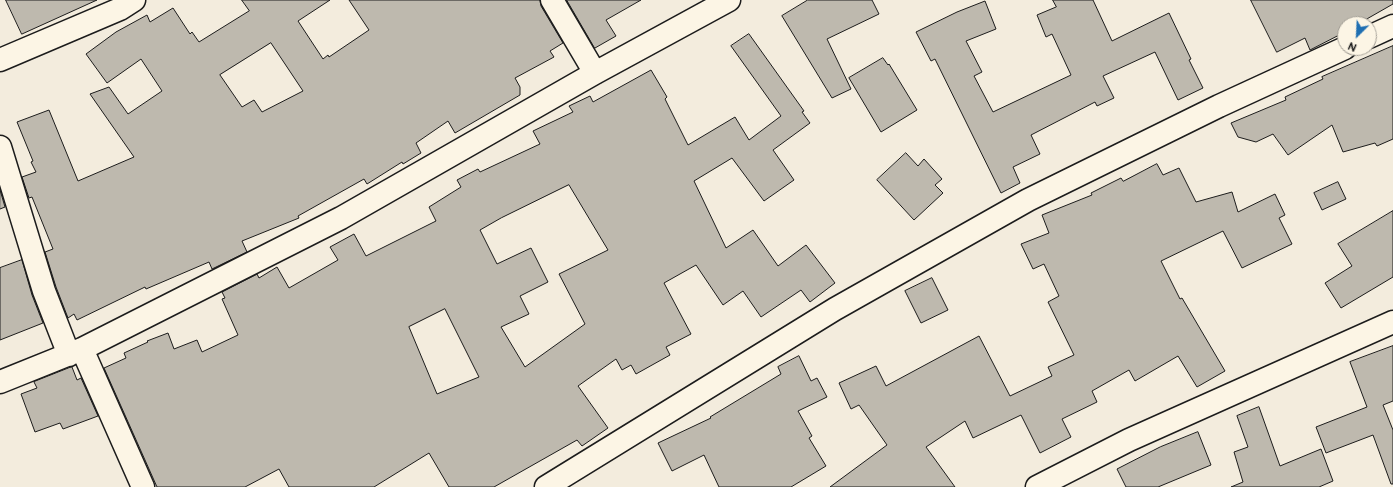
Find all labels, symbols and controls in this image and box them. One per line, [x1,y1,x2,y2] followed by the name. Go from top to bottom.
[1337,16,1377,56] north arrow
[1346,39,1359,54] text: N

